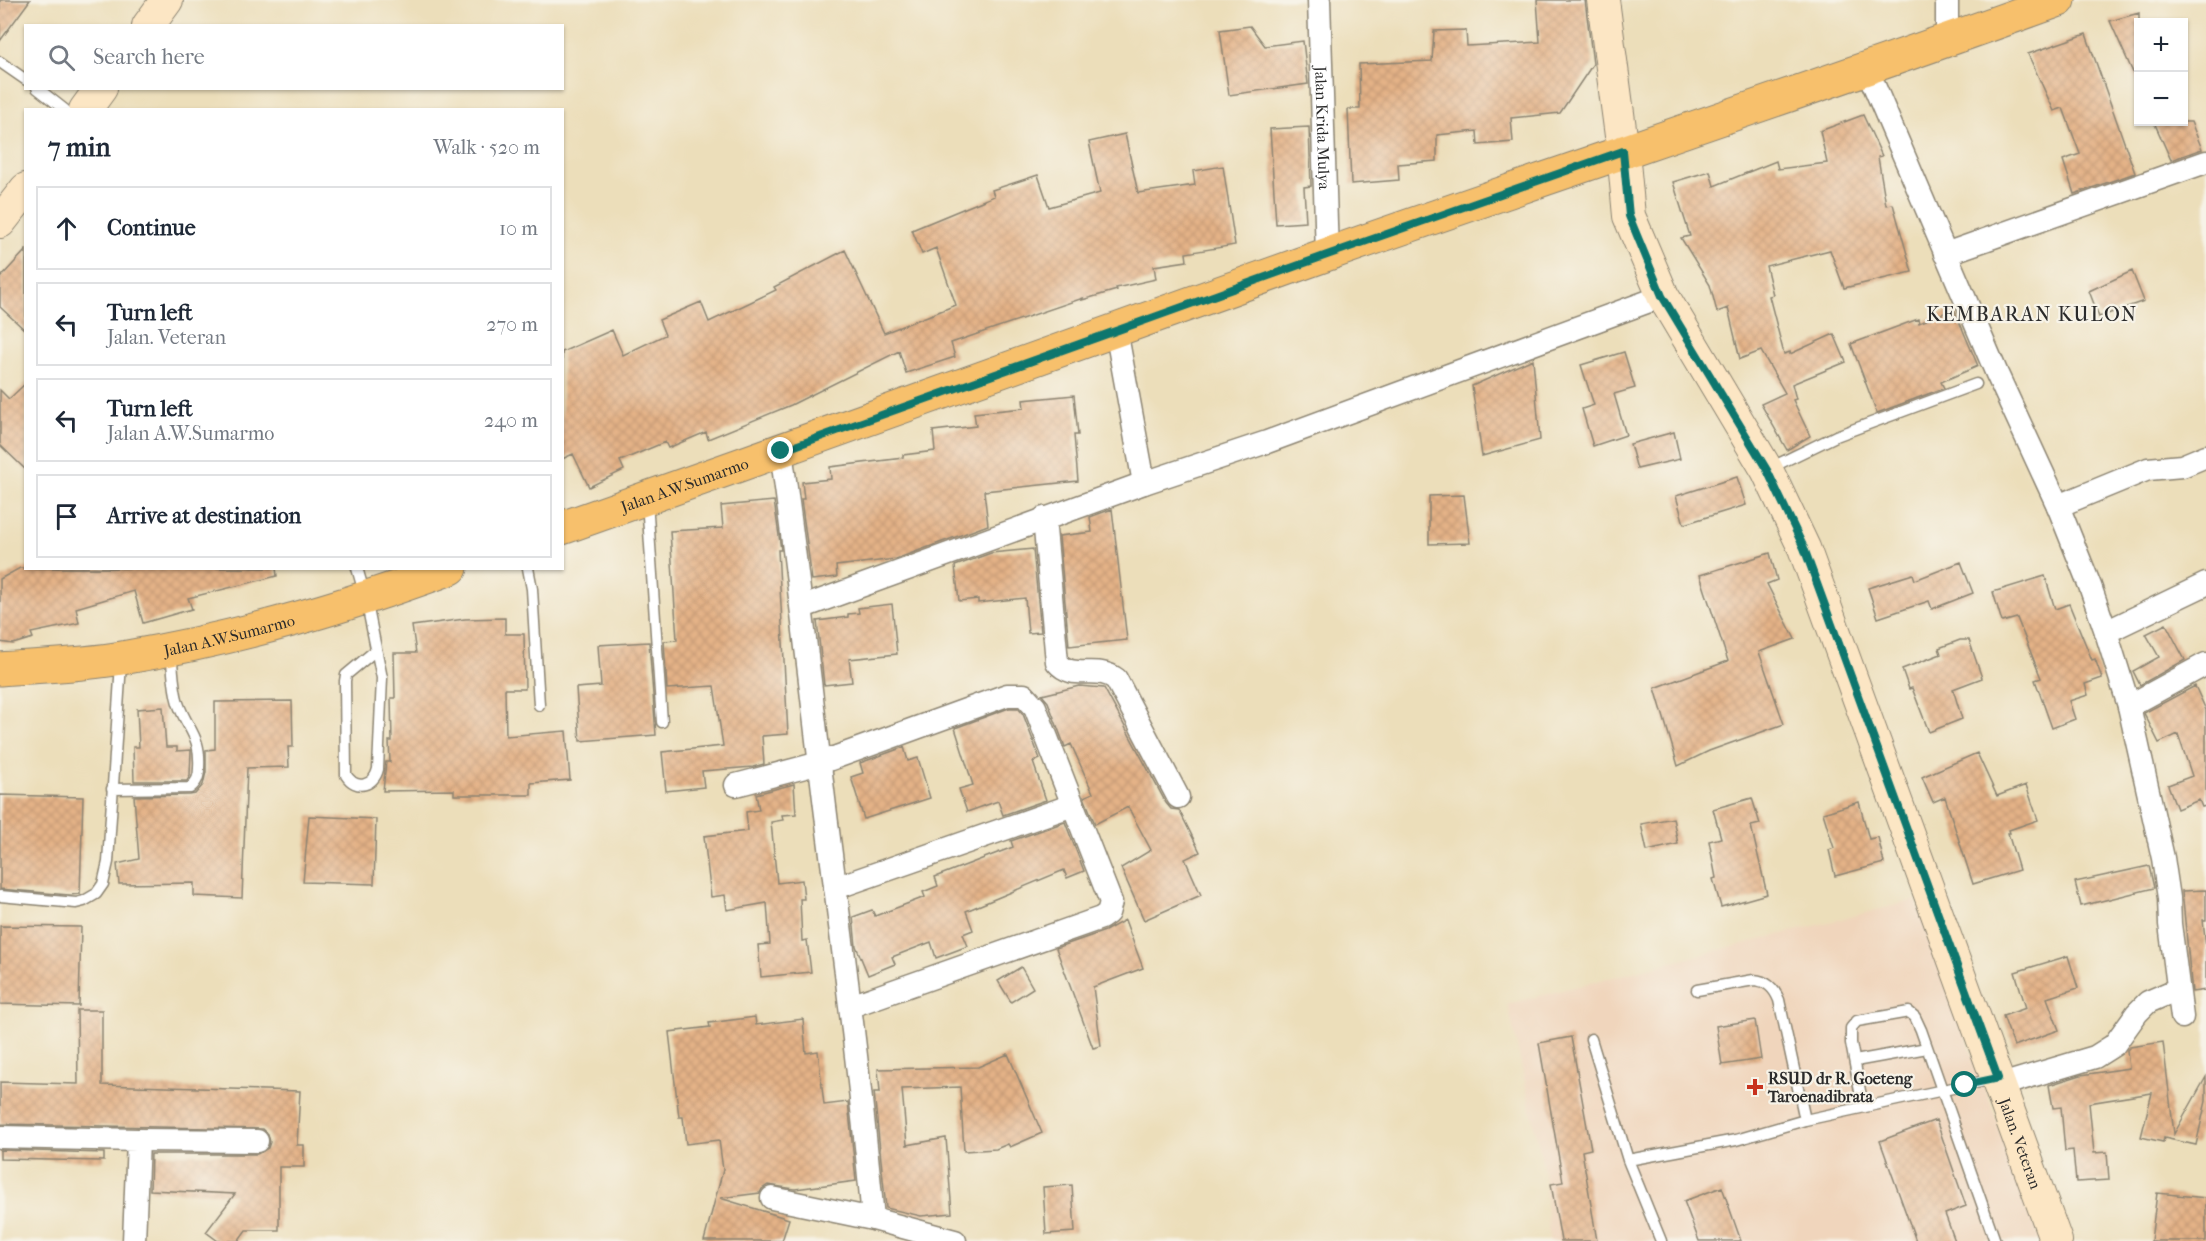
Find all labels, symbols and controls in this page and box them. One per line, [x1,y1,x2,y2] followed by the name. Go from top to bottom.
[2134,18,2188,126] map controls
[2134,18,2188,72] button: +
[24,24,564,90] search box
[45,41,78,74] icon: search
[93,44,205,70] text: Search here
[1312,64,1334,191] street label: Jalan Krida Mulya
[2134,72,2188,126] button: −
[48,132,111,163] text: 7 min
[433,136,540,159] text: Walk · 520 m
[50,212,83,245] icon: ahead
[107,215,196,241] text: Continue
[499,217,538,240] text: 10 m
[107,300,193,326] text: Turn left
[1926,303,2138,326] district label: KEMBARAN KULON
[50,308,83,341] icon: left
[486,313,538,336] text: 270 m
[107,326,226,349] text: Jalan. Veteran
[107,396,193,422] text: Turn left
[50,404,83,437] icon: left
[484,409,538,432] text: 240 m
[107,422,275,445] text: Jalan A.W.Sumarmo
[767,437,793,463] route end
[616,453,751,517] street label: Jalan A.W.Sumarmo
[50,500,83,533] icon: arrive
[107,503,301,529] text: Arrive at destination
[160,610,297,660] street label: Jalan A.W.Sumarmo
[1767,1069,1913,1106] place label: RSUD dr R. Goeteng Taroenadibrata
[1951,1071,1977,1097] route start
[1746,1078,1764,1096] marker: RSUD dr R. Goeteng Taroenadibrata
[1995,1093,2046,1192] street label: Jalan. Veteran

